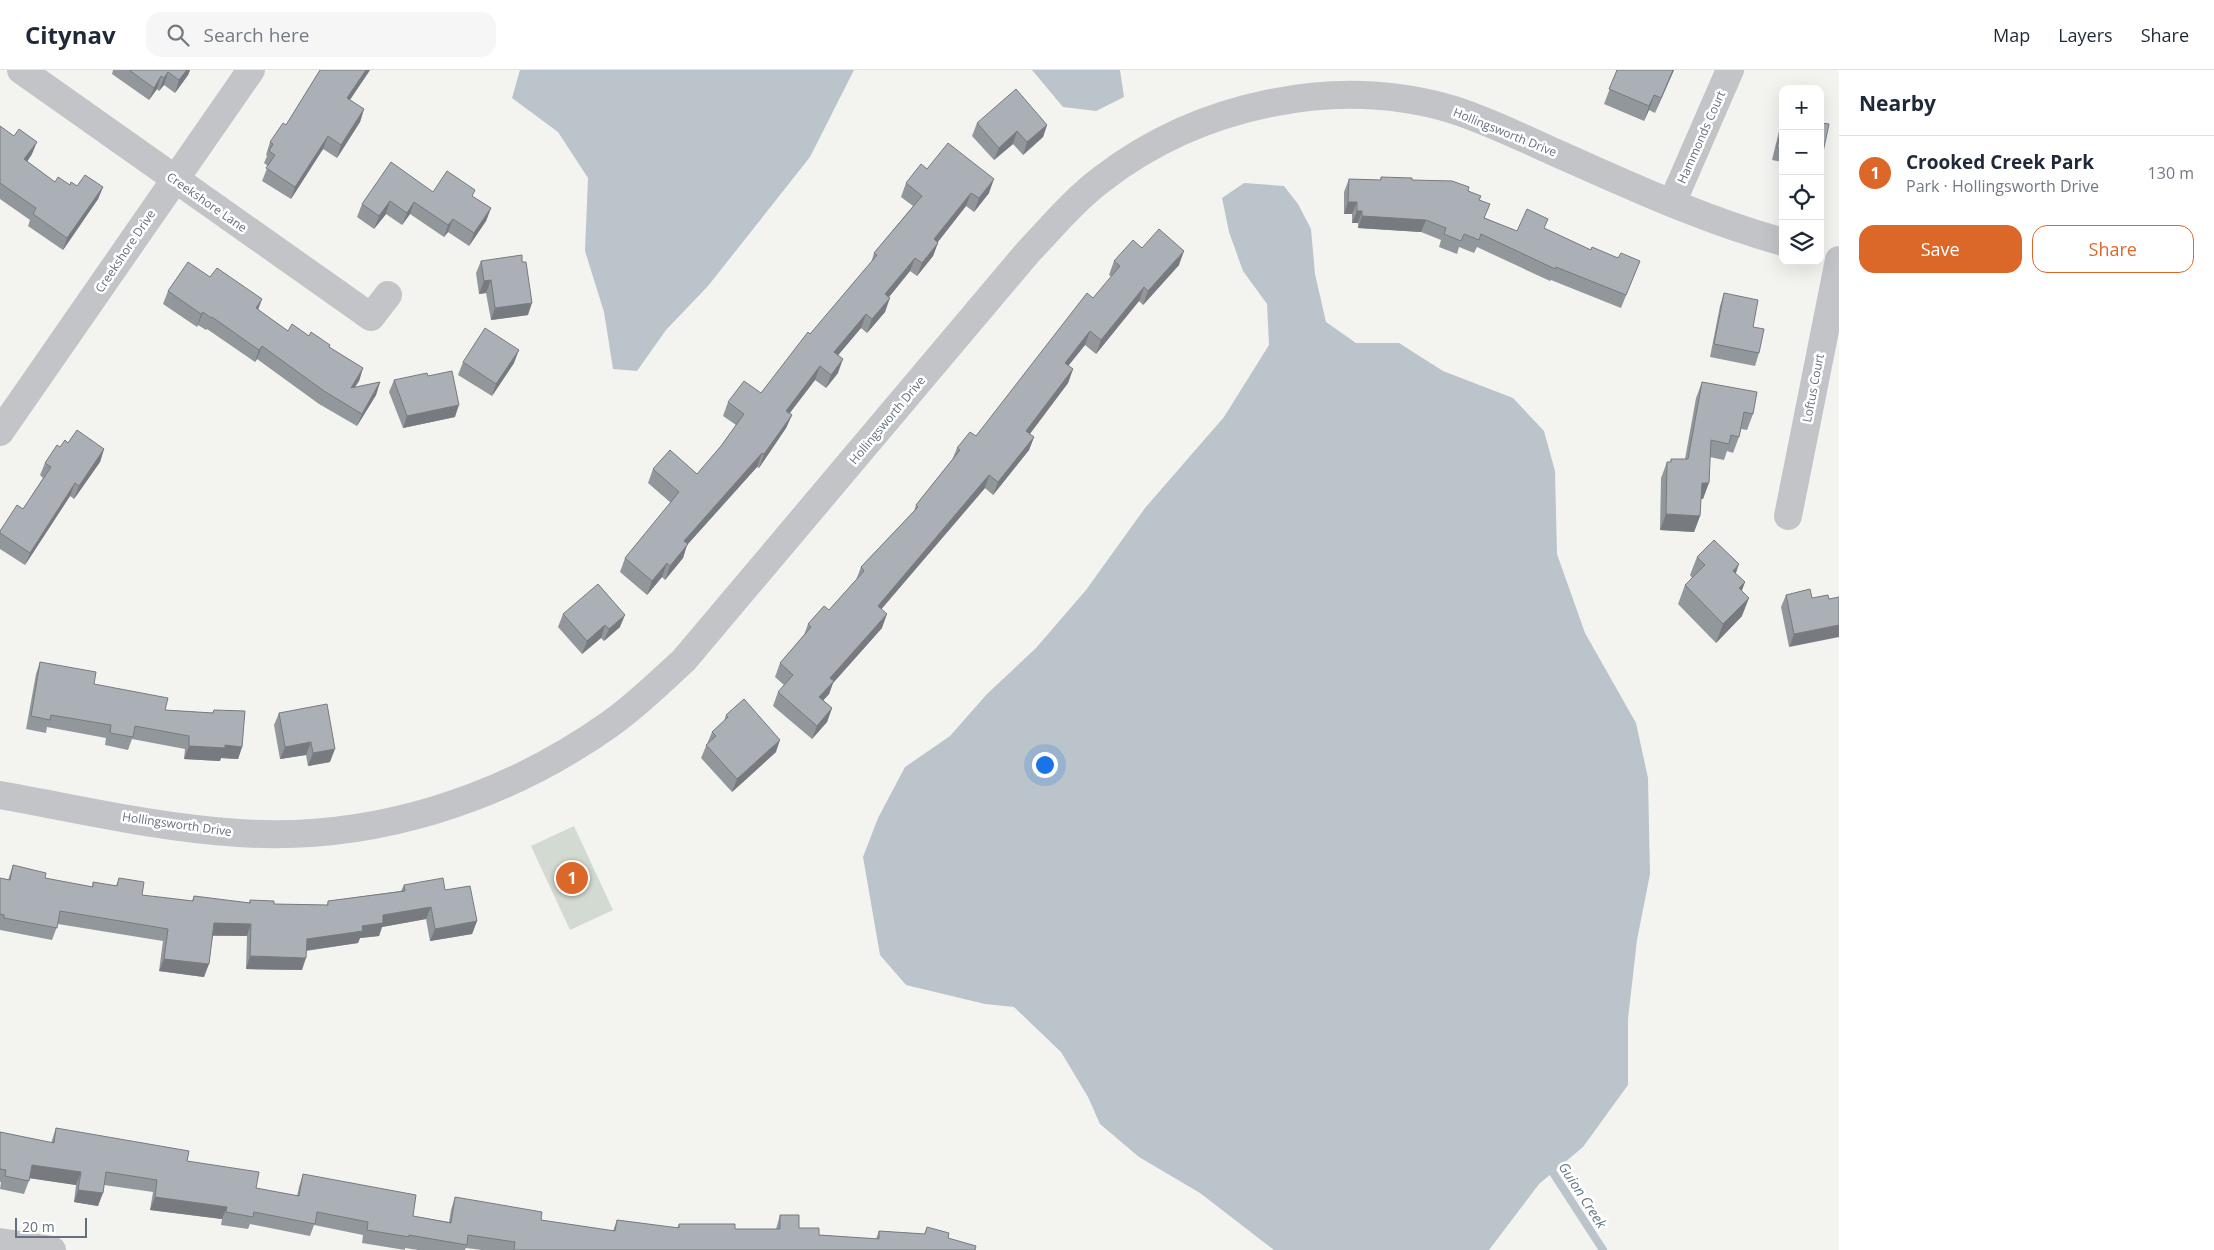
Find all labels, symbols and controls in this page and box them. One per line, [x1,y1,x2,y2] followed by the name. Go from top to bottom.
[146,12,496,57] search box
[25,18,116,51] text: Citynav
[164,21,192,49] icon: search
[204,22,309,48] text: Search here
[1993,23,2030,47] text: Map
[2058,23,2113,47] text: Layers
[2141,23,2189,47] text: Share
[1779,85,1824,265] map controls
[1779,85,1824,130] button: +
[1673,88,1729,186] street label: Hammonds Court
[1859,89,1936,117] text: Nearby
[1451,103,1560,161] street label: Hollingsworth Drive
[1779,130,1824,175] button: −
[1906,149,2094,175] text: Crooked Creek Park
[1870,162,1880,184] text: 1
[2148,162,2194,184] text: 130 m
[163,168,251,236] street label: Creekshore Lane
[1779,175,1824,220] button: locate
[1906,175,2099,197] text: Park · Hollingsworth Drive
[91,206,159,296] street label: Creekshore Drive
[1779,220,1824,265] button: layers
[1859,225,2022,273] button: Save
[2032,225,2194,273] button: Share
[1798,352,1828,424] street label: Loftus Court
[845,372,929,468] street label: Hollingsworth Drive
[1032,752,1058,778] your location
[121,808,233,840] street label: Hollingsworth Drive
[556,859,588,897] pin: 1
[1555,1158,1612,1233] water label: Guion Creek
[15,1215,88,1238] scale bar
[22,1217,55,1236] text: 20 m

